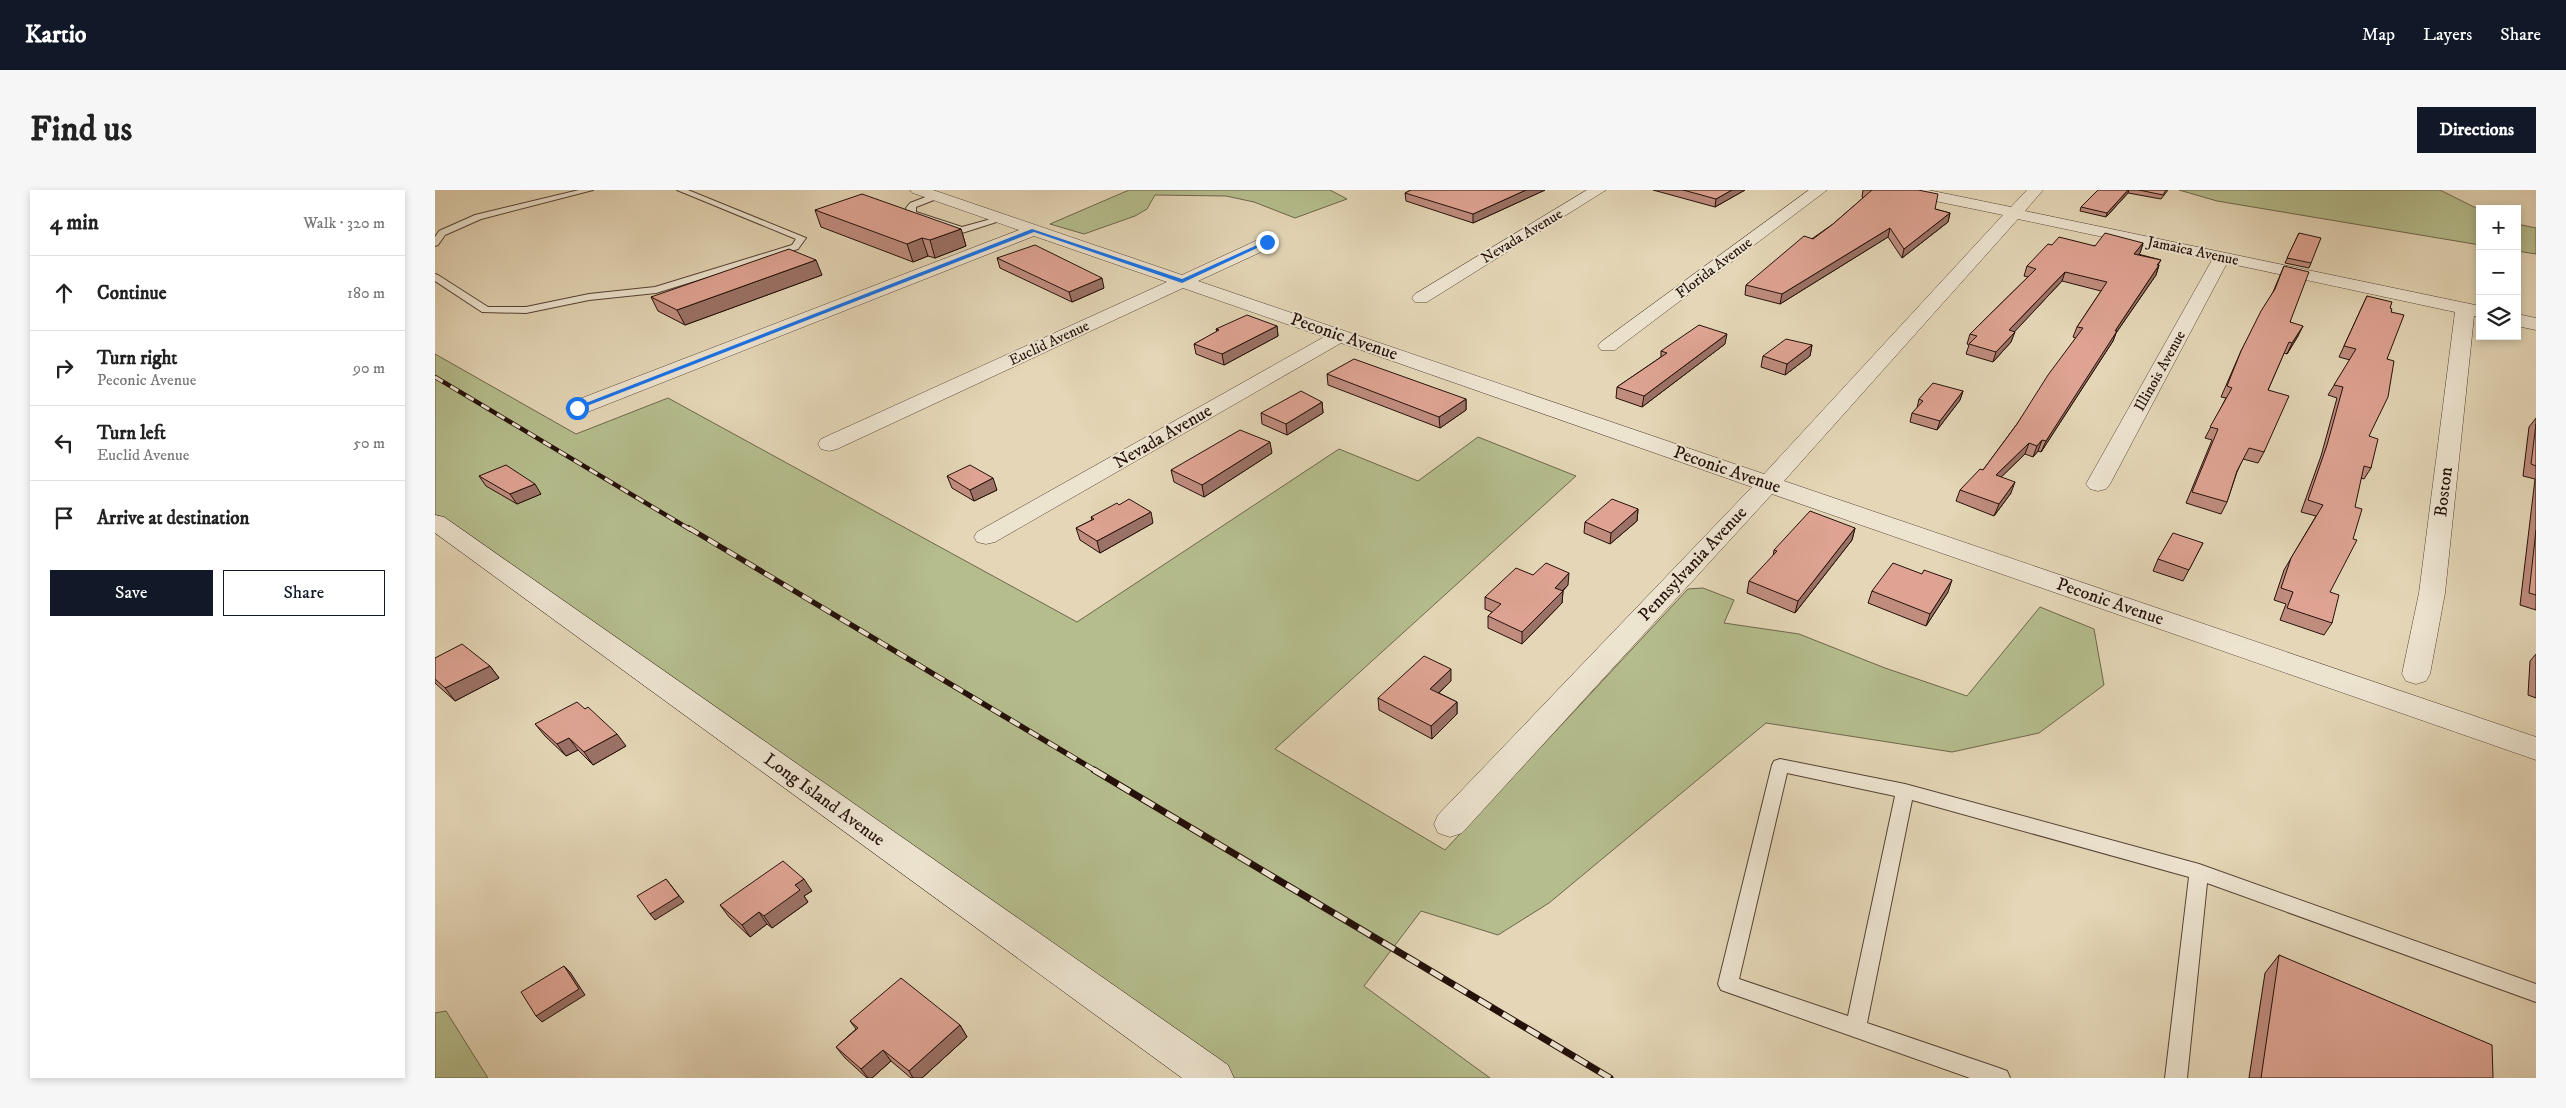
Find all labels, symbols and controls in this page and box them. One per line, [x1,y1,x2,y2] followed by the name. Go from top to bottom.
[25,20,87,50] text: Kartio
[2362,24,2395,46] text: Map
[2423,24,2472,46] text: Layers
[2500,24,2541,46] text: Share
[2417,107,2536,153] button: Directions
[30,108,132,152] text: Find us
[1478,204,1566,268] street label: Nevada Avenue
[2476,205,2521,340] map controls
[2476,205,2521,250] button: +
[50,210,99,236] text: 4 min
[303,213,385,233] text: Walk · 320 m
[1256,231,1279,254] route end
[2144,232,2240,270] street label: Jamaica Avenue
[1672,233,1756,303] street label: Florida Avenue
[2476,250,2521,295] button: −
[50,279,78,307] icon: ahead
[97,282,167,305] text: Continue
[347,283,385,303] text: 180 m
[2476,295,2521,340] button: layers
[1288,308,1400,366] street label: Peconic Avenue
[1006,316,1092,370] street label: Euclid Avenue
[2130,327,2190,415] street label: Illinois Avenue
[97,347,177,370] text: Turn right
[50,354,78,382] icon: right
[353,358,385,378] text: 90 m
[97,370,196,390] text: Peconic Avenue
[566,397,589,420] route start
[1110,400,1216,474] street label: Nevada Avenue
[97,422,166,445] text: Turn left
[50,429,78,457] icon: left
[353,433,385,453] text: 50 m
[1671,441,1783,499] street label: Peconic Avenue
[97,445,189,465] text: Euclid Avenue
[2430,465,2458,518] street label: Boston
[1634,502,1752,626] street label: Pennsylvania Avenue
[50,504,78,532] icon: arrive
[97,507,249,530] text: Arrive at destination
[50,570,213,616] button: Save
[223,570,385,616] button: Share
[2054,573,2166,631] street label: Peconic Avenue
[759,749,889,851] street label: Long Island Avenue

